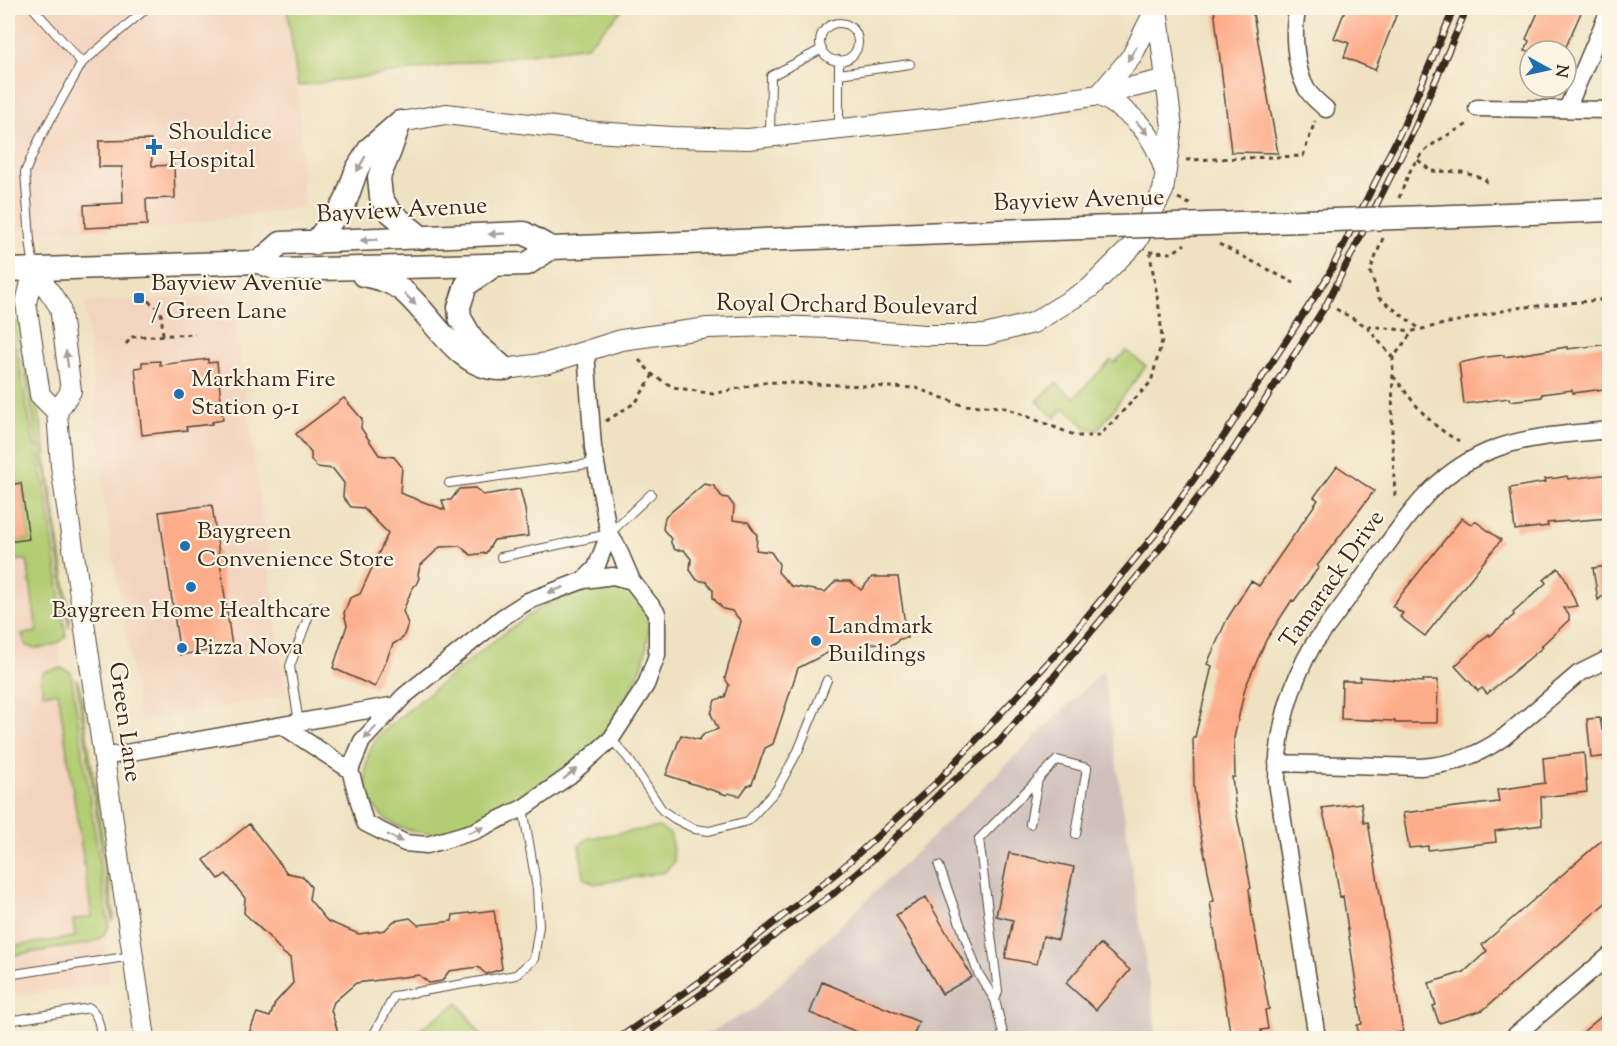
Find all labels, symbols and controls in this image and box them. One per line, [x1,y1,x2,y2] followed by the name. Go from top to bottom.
[1518,39,1578,99] north arrow
[1126,46,1137,62] one-way arrow
[1548,63,1573,79] text: N
[168,116,272,178] place label: Shouldice Hospital
[1135,120,1148,135] one-way arrow
[145,138,163,156] marker: Shouldice Hospital
[356,156,366,173] one-way arrow
[993,181,1165,221] street label: Bayview Avenue
[316,190,488,232] street label: Bayview Avenue
[487,230,506,239] one-way arrow
[359,236,378,245] one-way arrow
[151,267,322,329] place label: Bayview Avenue / Green Lane
[716,287,979,325] street label: Royal Orchard Boulevard
[132,291,146,305] marker: Bayview Avenue / Green Lane
[403,291,417,305] one-way arrow
[62,349,71,368] one-way arrow
[191,363,336,425] place label: Markham Fire Station 9-1
[172,387,186,401] marker: Markham Fire Station 9-1
[1272,504,1394,656] street label: Tamarack Drive
[197,515,394,577] place label: Baygreen Convenience Store
[178,539,192,553] marker: Baygreen Convenience Store
[184,580,198,594] marker: Baygreen Home Healthcare
[547,586,565,595] one-way arrow
[51,594,331,628] place label: Baygreen Home Healthcare
[828,610,934,672] place label: Landmark Buildings
[194,631,303,665] place label: Pizza Nova
[809,634,823,648] marker: Landmark Buildings
[175,641,189,655] marker: Pizza Nova
[99,660,149,784] street label: Green Lane
[364,725,377,740] one-way arrow
[563,769,578,781] one-way arrow
[467,825,485,834] one-way arrow
[386,833,404,843] one-way arrow

